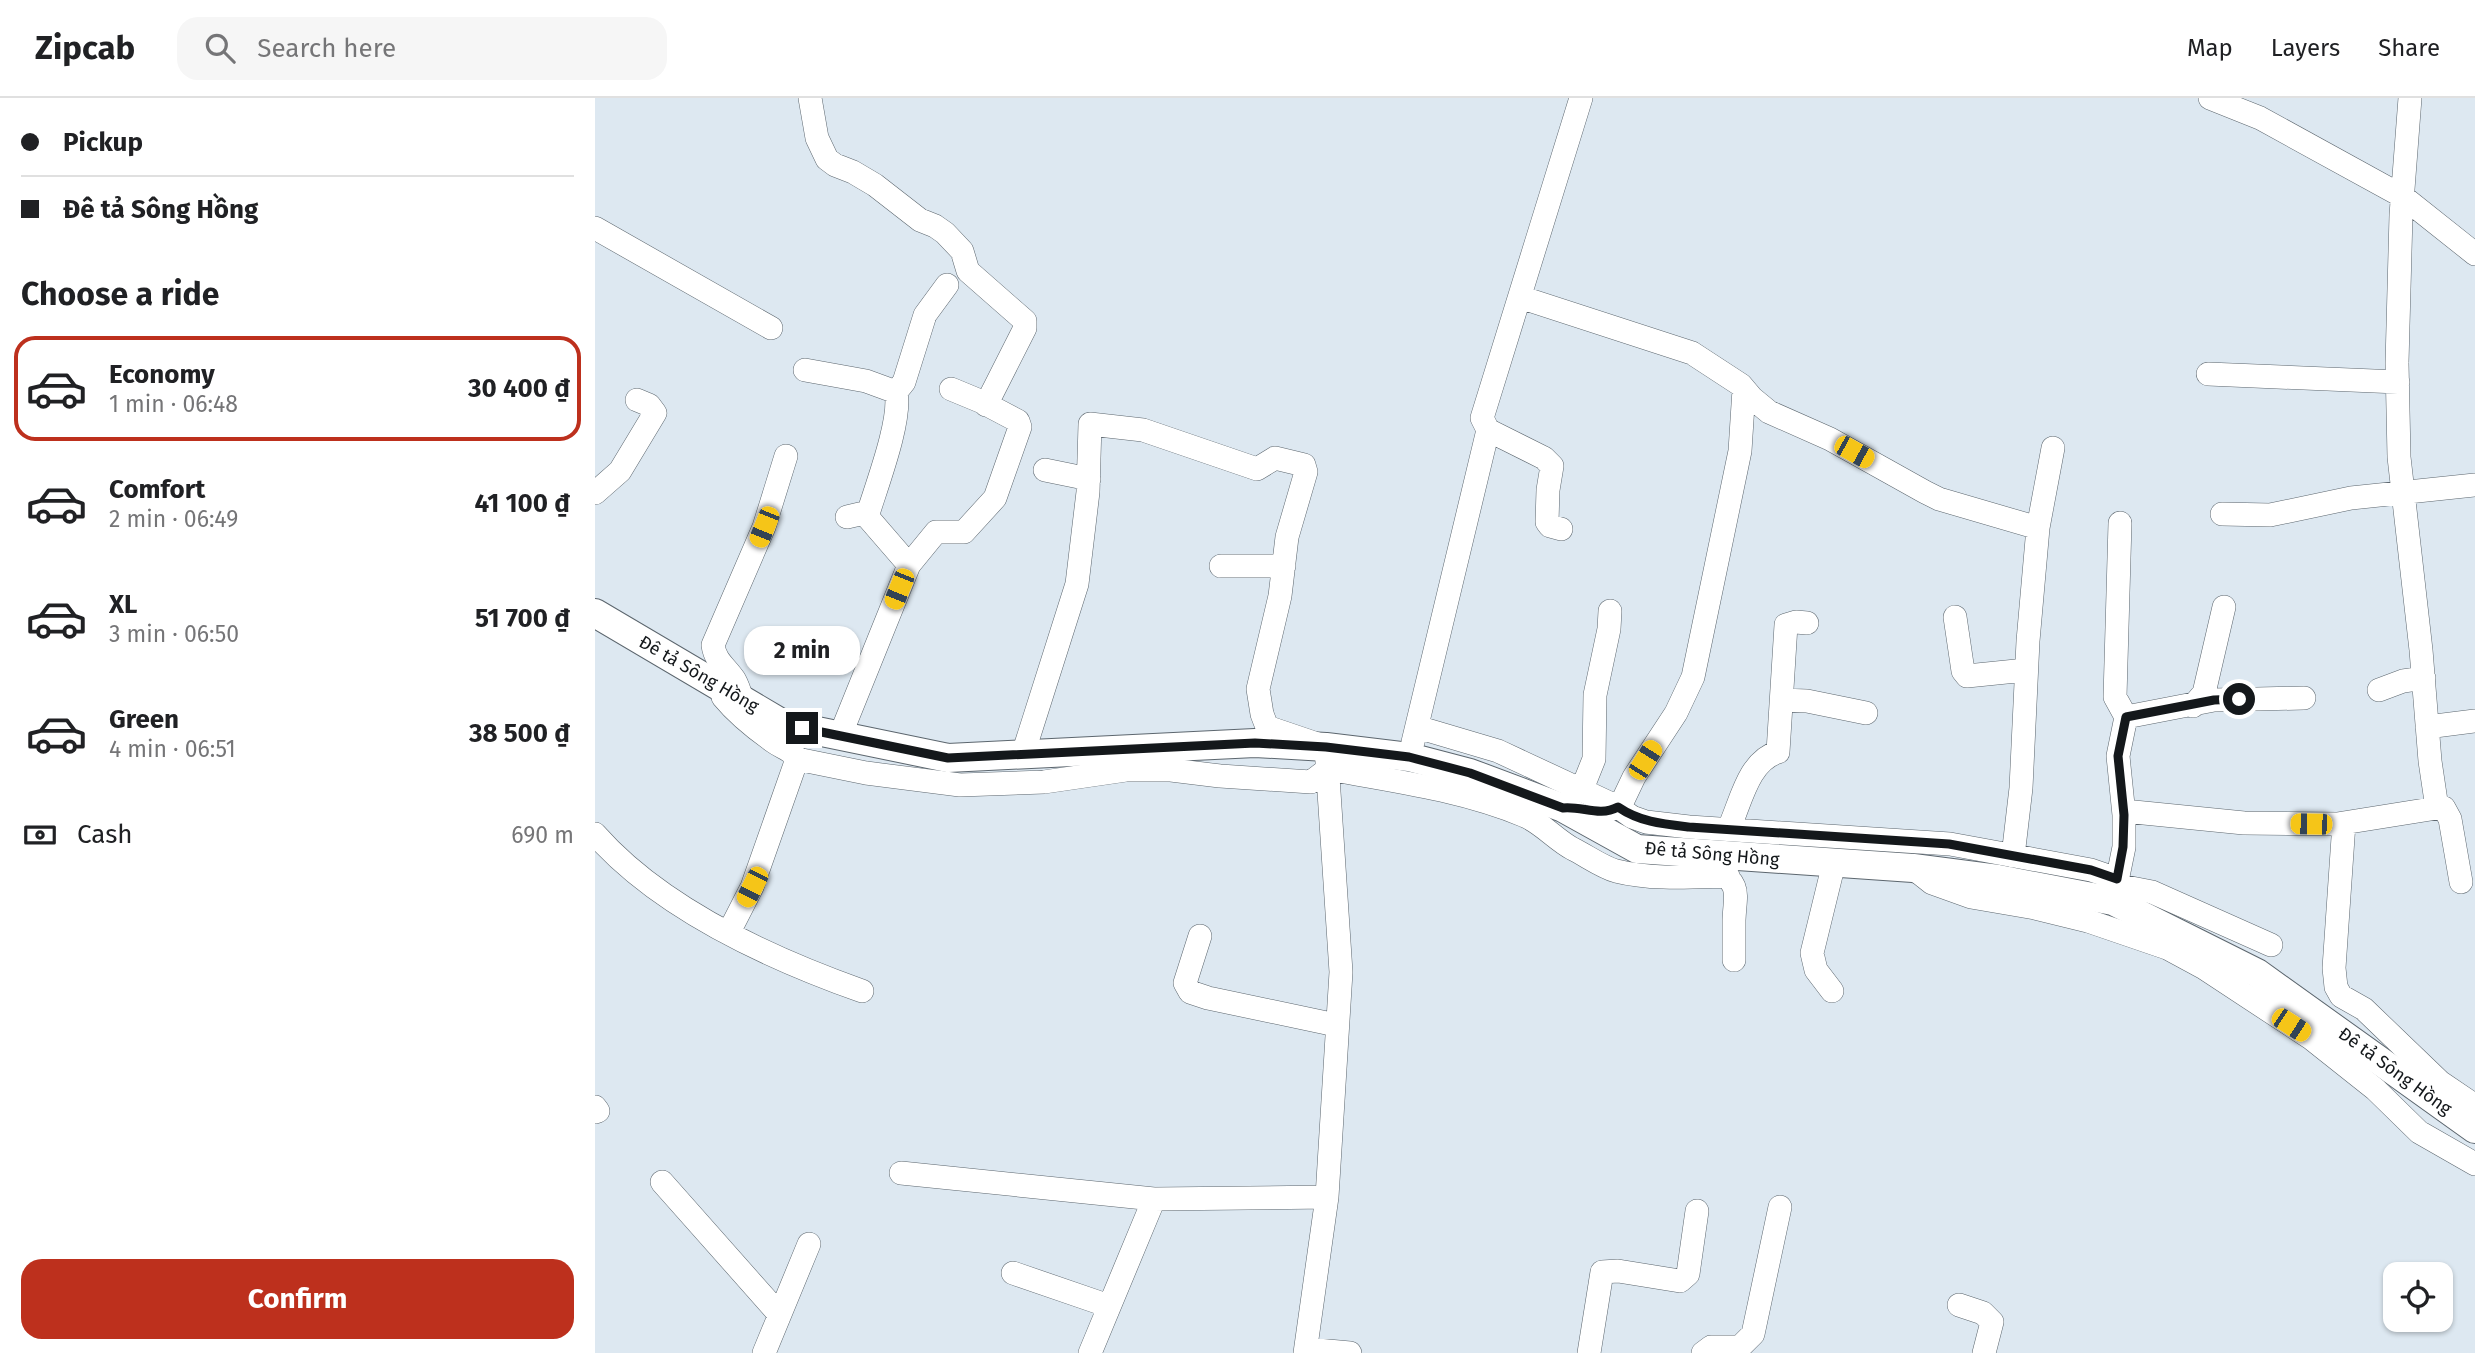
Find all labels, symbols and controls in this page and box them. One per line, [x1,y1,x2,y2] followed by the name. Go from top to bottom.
[177,17,667,80] search box
[35,28,135,68] text: Zipcab
[201,29,239,67] icon: search
[257,33,396,64] text: Search here
[2187,34,2233,62] text: Map
[2271,34,2340,62] text: Layers
[2378,34,2440,62] text: Share
[63,127,143,158] text: Pickup
[63,194,258,225] text: Đê tả Sông Hồng
[21,275,219,313] text: Choose a ride
[25,357,88,420] icon: car
[109,359,215,390] text: Economy
[468,373,570,404] text: 30 400 ₫
[109,390,238,418] text: 1 min · 06:48
[1831,433,1878,471] car
[25,472,88,535] icon: car
[109,474,205,505] text: Comfort
[475,488,570,519] text: 41 100 ₫
[747,504,782,550] car
[109,505,238,533] text: 2 min · 06:49
[882,566,917,612] car
[25,587,88,650] icon: car
[109,589,137,620] text: XL
[475,603,570,634] text: 51 700 ₫
[109,620,239,648] text: 3 min · 06:50
[744,626,860,676] callout: 2 min
[635,631,764,718] street label: Đê tả Sông Hồng
[774,636,830,664] text: 2 min
[2223,683,2255,715] route start
[25,702,88,765] icon: car
[109,704,179,735] text: Green
[786,712,818,744] route end
[469,718,570,749] text: 38 500 ₫
[109,735,236,763] text: 4 min · 06:51
[1625,737,1666,783] car
[2290,813,2333,835] car
[21,816,59,854] icon: cash
[77,819,133,850] text: Cash
[511,821,574,849] text: 690 m
[1644,837,1781,871] street label: Đê tả Sông Hồng
[734,864,771,910] car
[2268,1005,2315,1045] car
[2334,1022,2457,1120] street label: Đê tả Sông Hồng
[21,1259,574,1339] button: Confirm
[2383,1262,2453,1332] map controls
[2383,1262,2453,1332] button: locate

